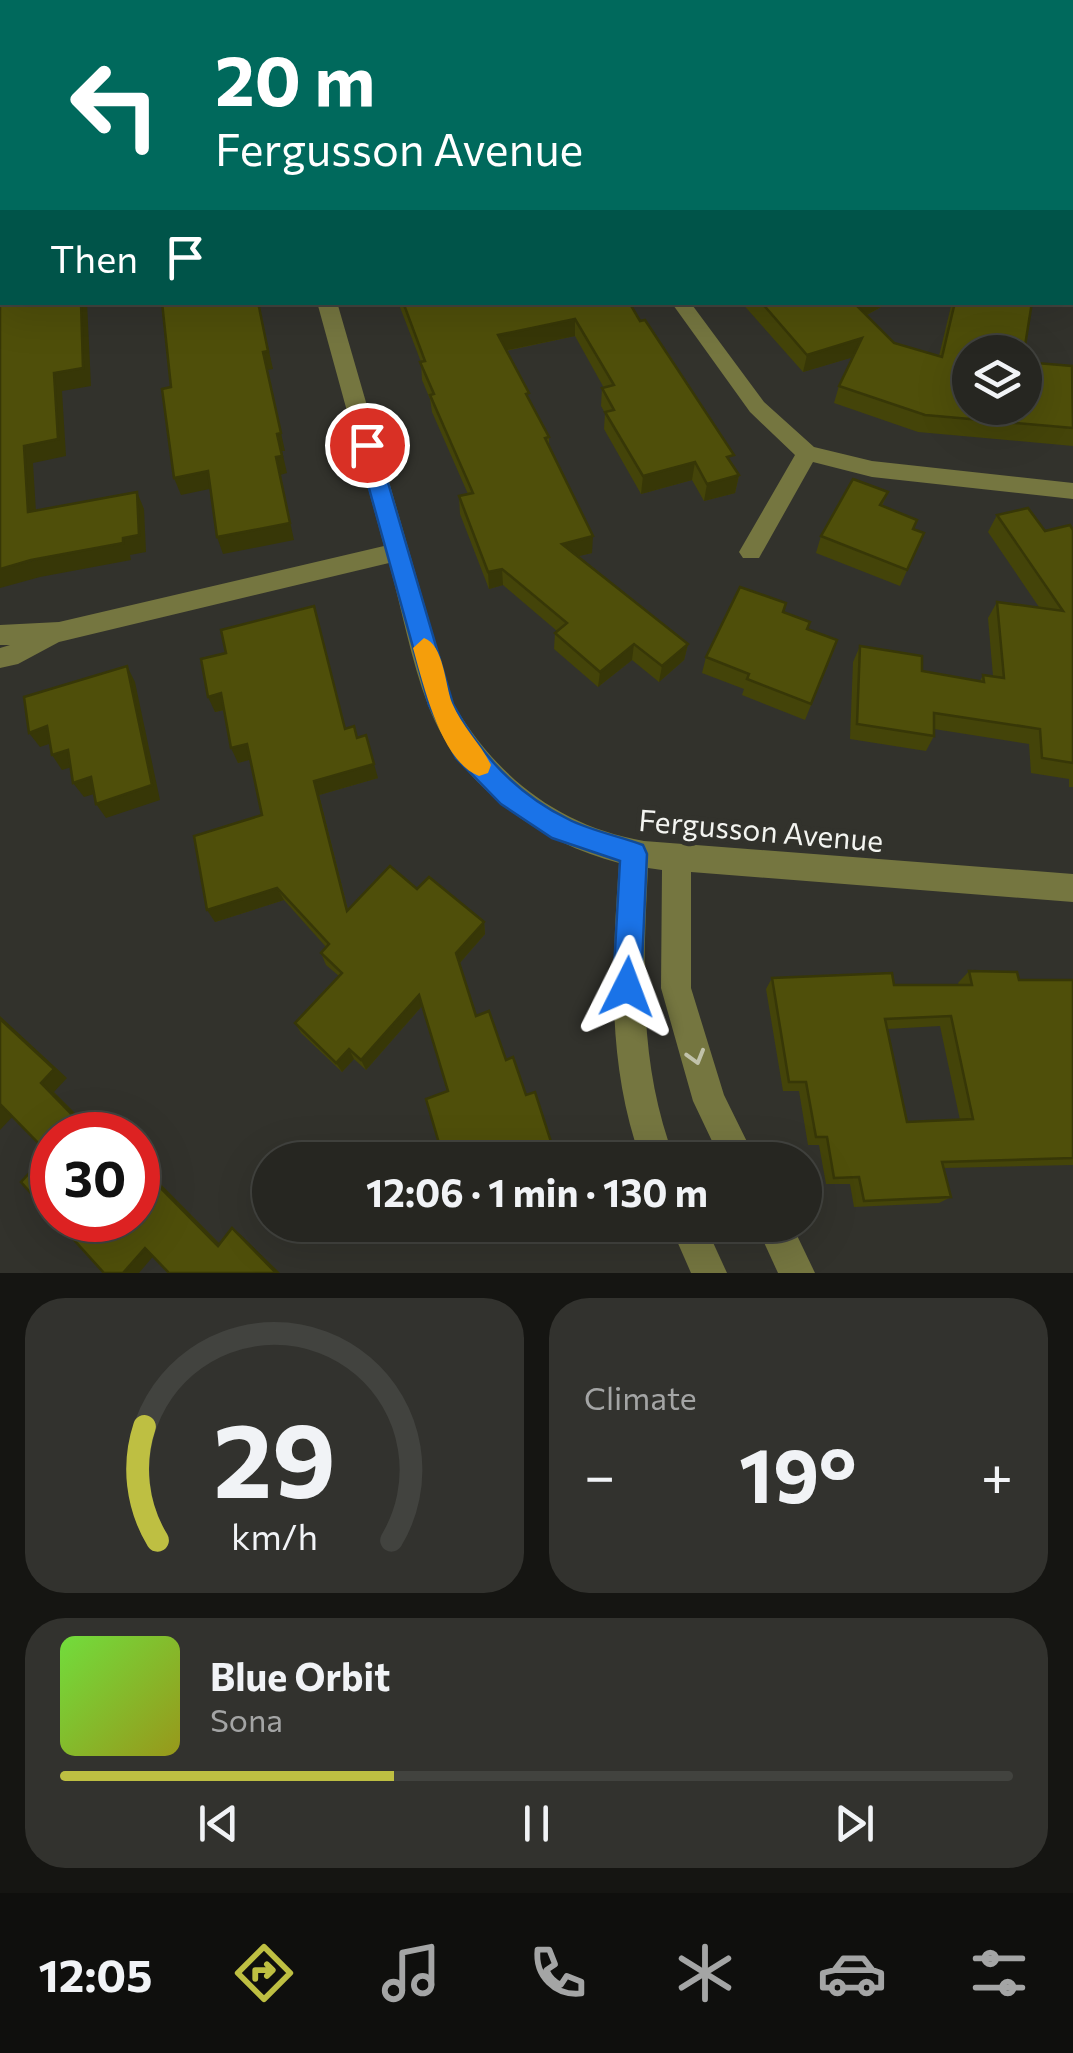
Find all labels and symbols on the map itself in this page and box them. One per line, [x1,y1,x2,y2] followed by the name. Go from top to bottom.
[325,403,410,488] pin
[637,800,885,858] street label: Fergusson Avenue
[575,935,679,1039] position arrow
[684,1048,705,1065] one-way arrow
[30,1112,160,1242] speed limit sign: 30

